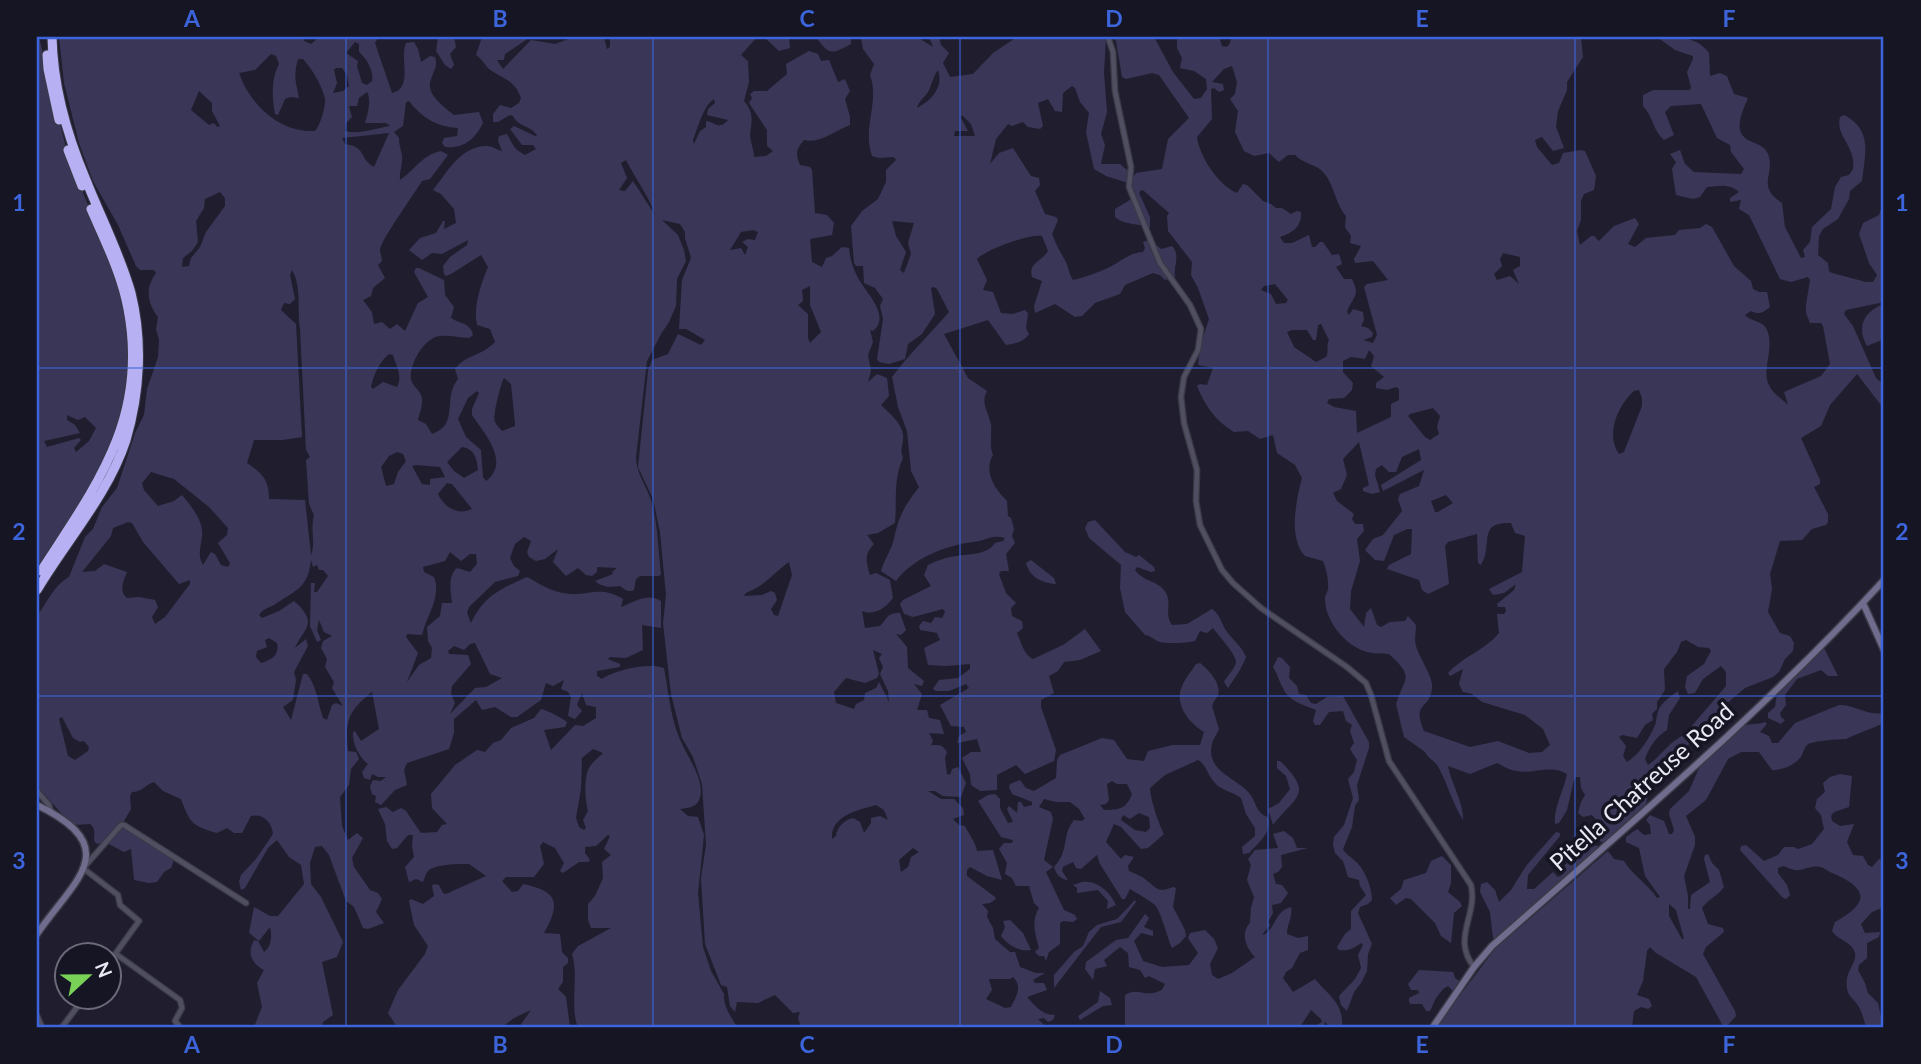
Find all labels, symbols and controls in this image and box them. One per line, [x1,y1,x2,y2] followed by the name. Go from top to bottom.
[183,4,201,32] text: A
[492,4,508,32] text: B
[799,4,815,32] text: C
[1105,4,1123,32] text: D
[1415,4,1429,32] text: E
[1722,4,1736,32] text: F
[12,188,26,216] text: 1
[1895,188,1909,216] text: 1
[12,517,26,545] text: 2
[1895,517,1909,545] text: 2
[1543,696,1739,876] street label: Pitella Chatreuse Road
[12,846,26,874] text: 3
[1895,846,1909,874] text: 3
[52,942,122,1012] north arrow
[91,958,118,981] text: N
[183,1030,201,1058] text: A
[492,1030,508,1058] text: B
[799,1030,815,1058] text: C
[1105,1030,1123,1058] text: D
[1415,1030,1429,1058] text: E
[1722,1030,1736,1058] text: F

